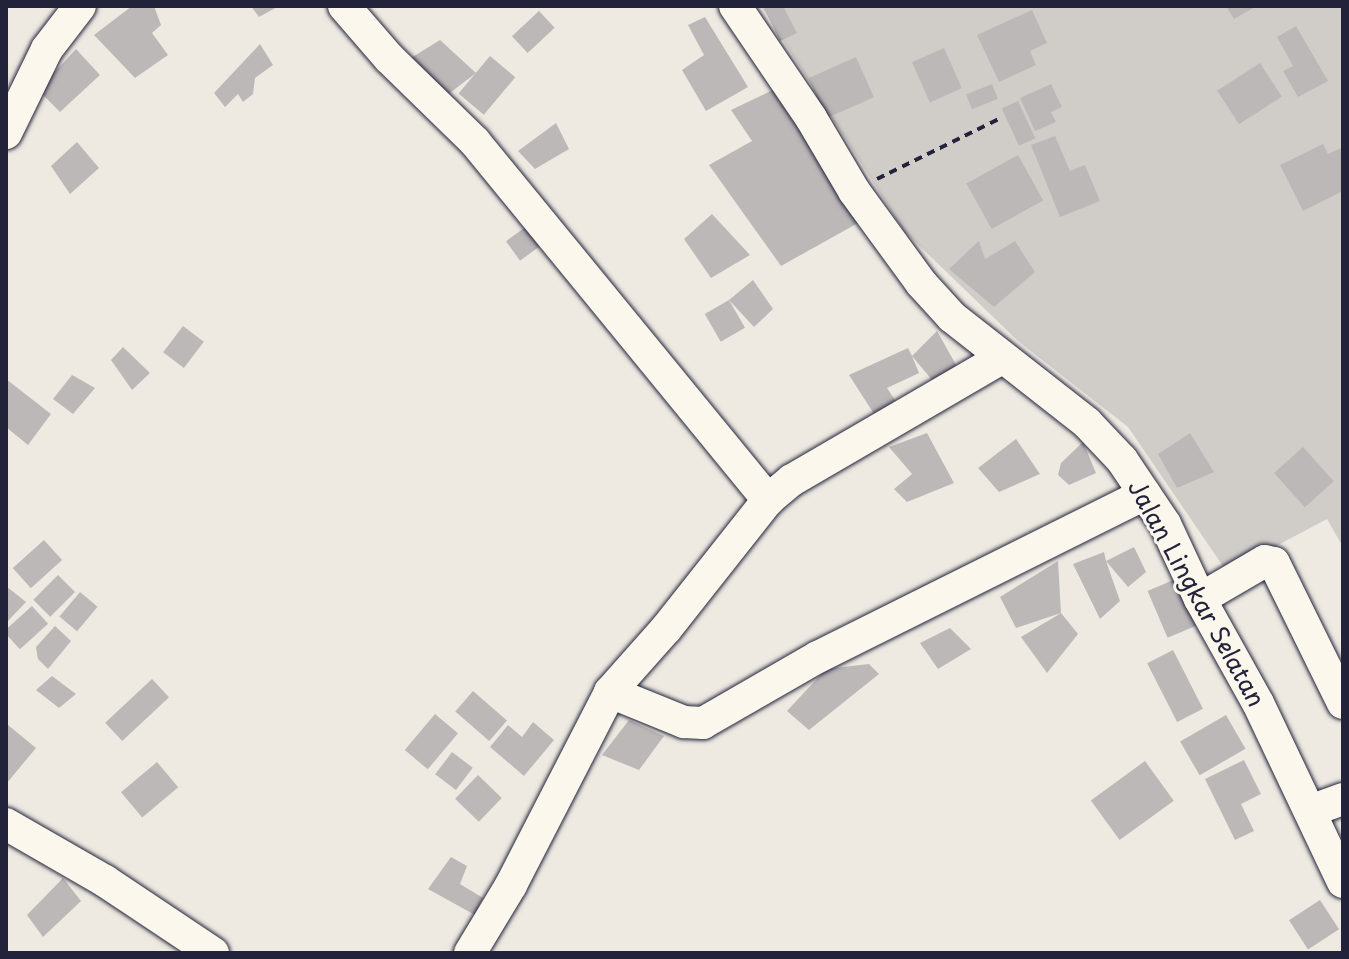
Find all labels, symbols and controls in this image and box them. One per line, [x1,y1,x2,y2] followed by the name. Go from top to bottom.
[1122,473,1272,713] street label: Jalan Lingkar Selatan

